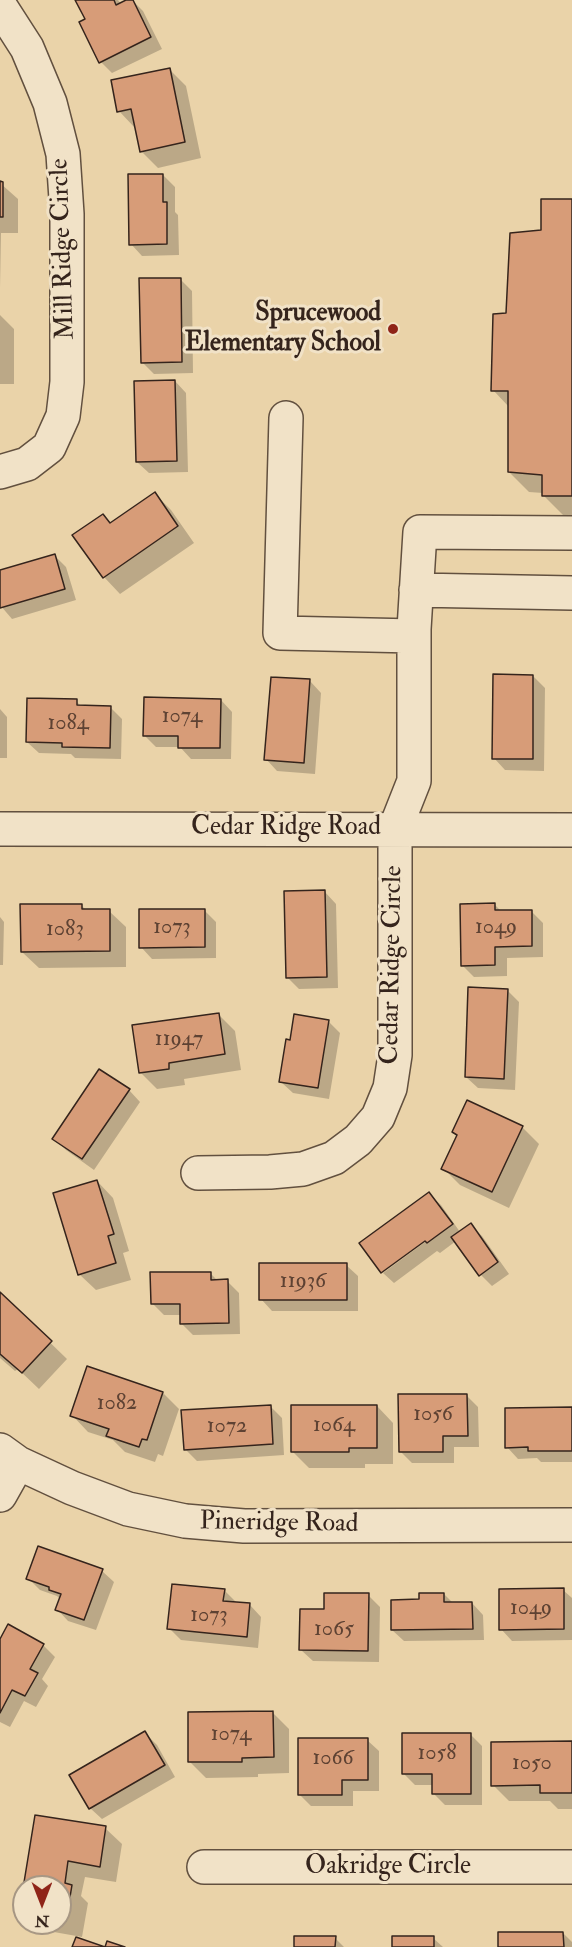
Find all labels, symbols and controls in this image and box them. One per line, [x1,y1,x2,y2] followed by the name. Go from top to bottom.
[45,158,83,340] street label: Mill Ridge Circle
[185,298,381,360] place label: Sprucewood Elementary School
[386,322,400,336] marker: Sprucewood Elementary School
[162,704,202,730] house number: 1074
[47,711,89,737] house number: 1084
[191,812,381,844] street label: Cedar Ridge Road
[376,865,410,1065] street label: Cedar Ridge Circle
[153,915,191,941] house number: 1073
[475,915,517,941] house number: 1049
[46,917,84,943] house number: 1083
[155,1027,203,1053] house number: 11947
[280,1269,326,1295] house number: 11936
[97,1391,137,1417] house number: 1082
[413,1402,453,1428] house number: 1056
[313,1413,355,1439] house number: 1064
[207,1414,247,1440] house number: 1072
[199,1507,359,1541] street label: Pineridge Road
[510,1596,552,1622] house number: 1049
[190,1603,228,1629] house number: 1073
[314,1617,354,1643] house number: 1065
[211,1722,251,1748] house number: 1074
[418,1741,456,1767] house number: 1058
[312,1746,354,1772] house number: 1066
[512,1751,552,1777] house number: 1050
[305,1851,471,1883] street label: Oakridge Circle
[12,1875,72,1935] north arrow
[35,1911,49,1931] text: N

